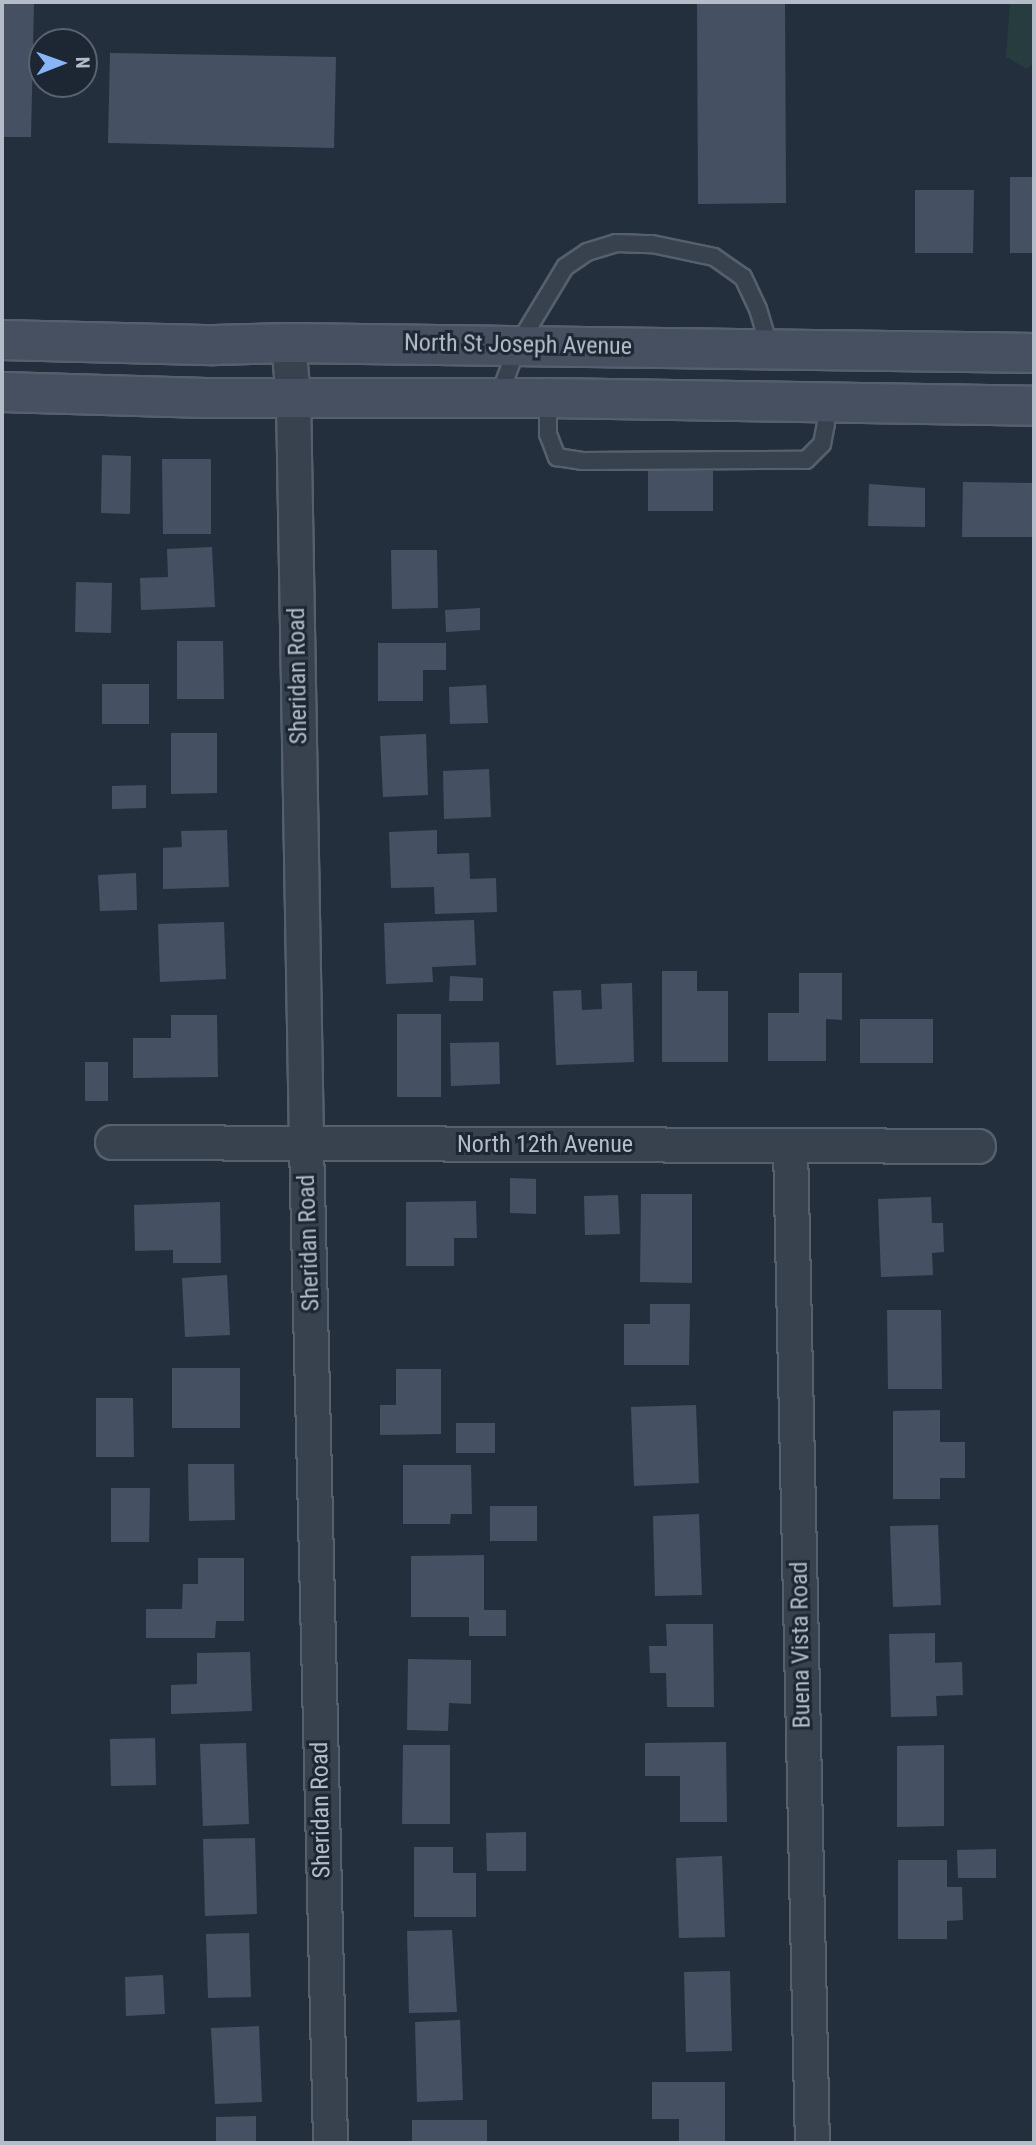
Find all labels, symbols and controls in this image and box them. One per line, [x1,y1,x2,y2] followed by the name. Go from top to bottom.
[28,28,98,98] north arrow
[71,57,94,69] text: N
[404,329,632,361] street label: North St Joseph Avenue
[282,607,314,745] street label: Sheridan Road
[457,1131,633,1159] street label: North 12th Avenue
[292,1174,326,1312] street label: Sheridan Road
[785,1561,817,1729] street label: Buena Vista Road
[305,1741,337,1879] street label: Sheridan Road

